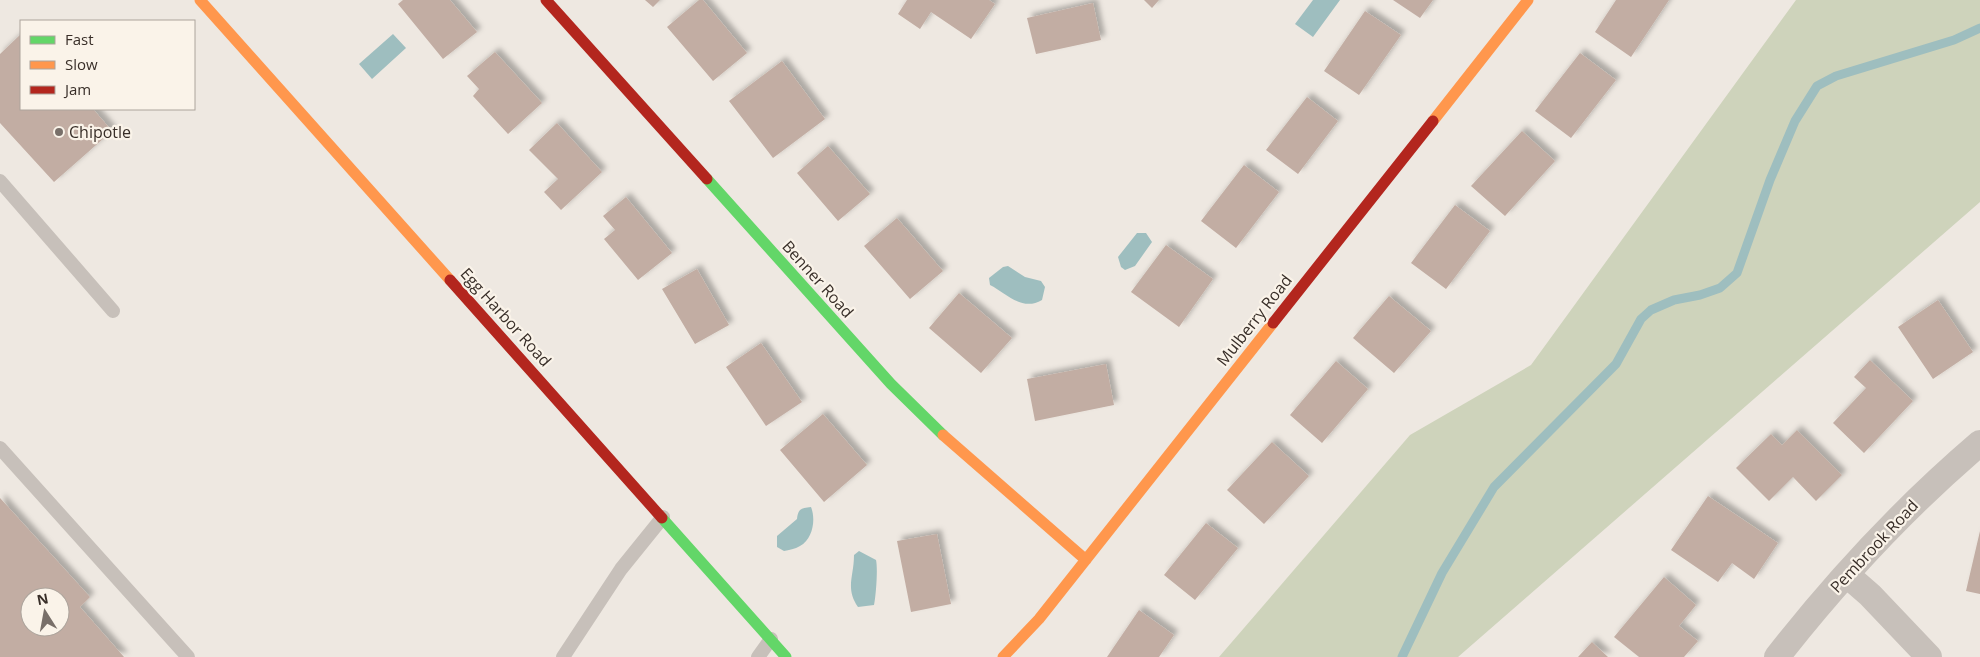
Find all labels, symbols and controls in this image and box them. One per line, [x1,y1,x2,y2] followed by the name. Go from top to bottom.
[20,20,195,110] legend
[65,29,94,49] text: Fast
[65,54,98,74] text: Slow
[63,79,91,99] text: Jam
[69,121,131,143] place label: Chipotle
[53,126,65,138] marker: Chipotle
[777,236,859,322] street label: Benner Road
[456,263,556,371] street label: Egg Harbor Road
[1211,270,1297,370] street label: Mulberry Road
[1825,495,1923,597] street label: Pembrook Road
[20,587,70,637] north arrow
[35,588,50,609] text: N

